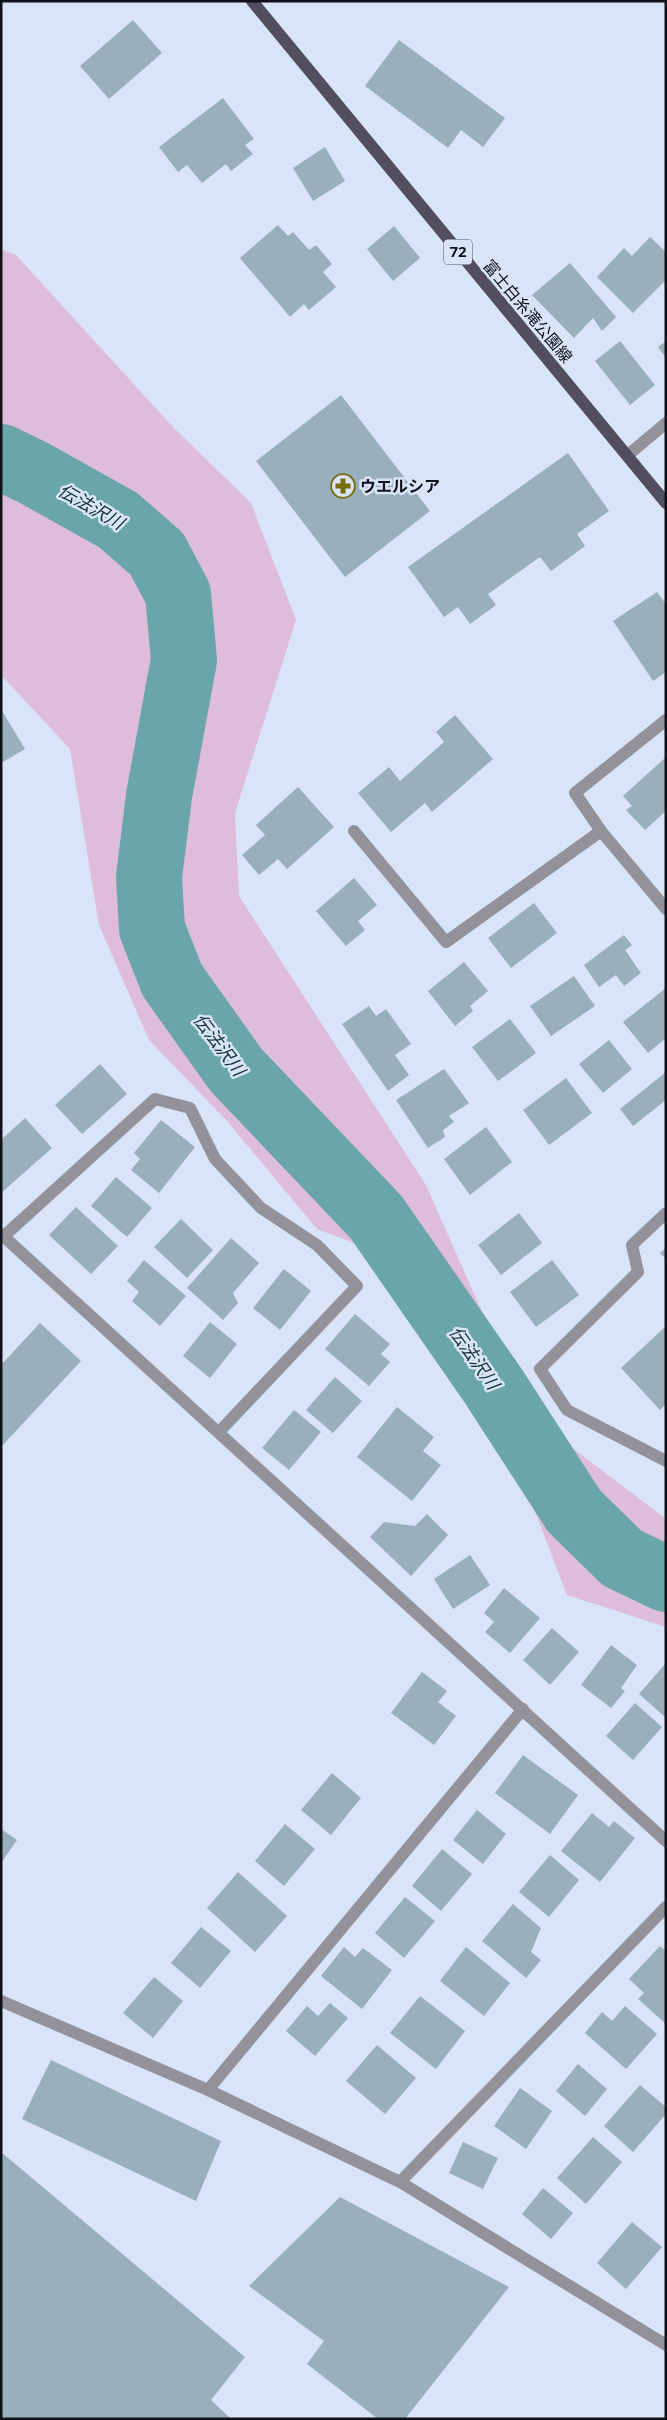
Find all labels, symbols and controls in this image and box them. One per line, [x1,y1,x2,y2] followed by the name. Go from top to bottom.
[444,240,472,264] road number: 72
[478,255,578,367] street label: 富士白糸滝公園線
[330,473,356,499] pharmacy icon: ウエルシア
[360,475,440,497] place label: ウエルシア
[54,478,130,536] water label: 伝法沢川
[189,1008,252,1082] water label: 伝法沢川
[444,1321,506,1395] water label: 伝法沢川

